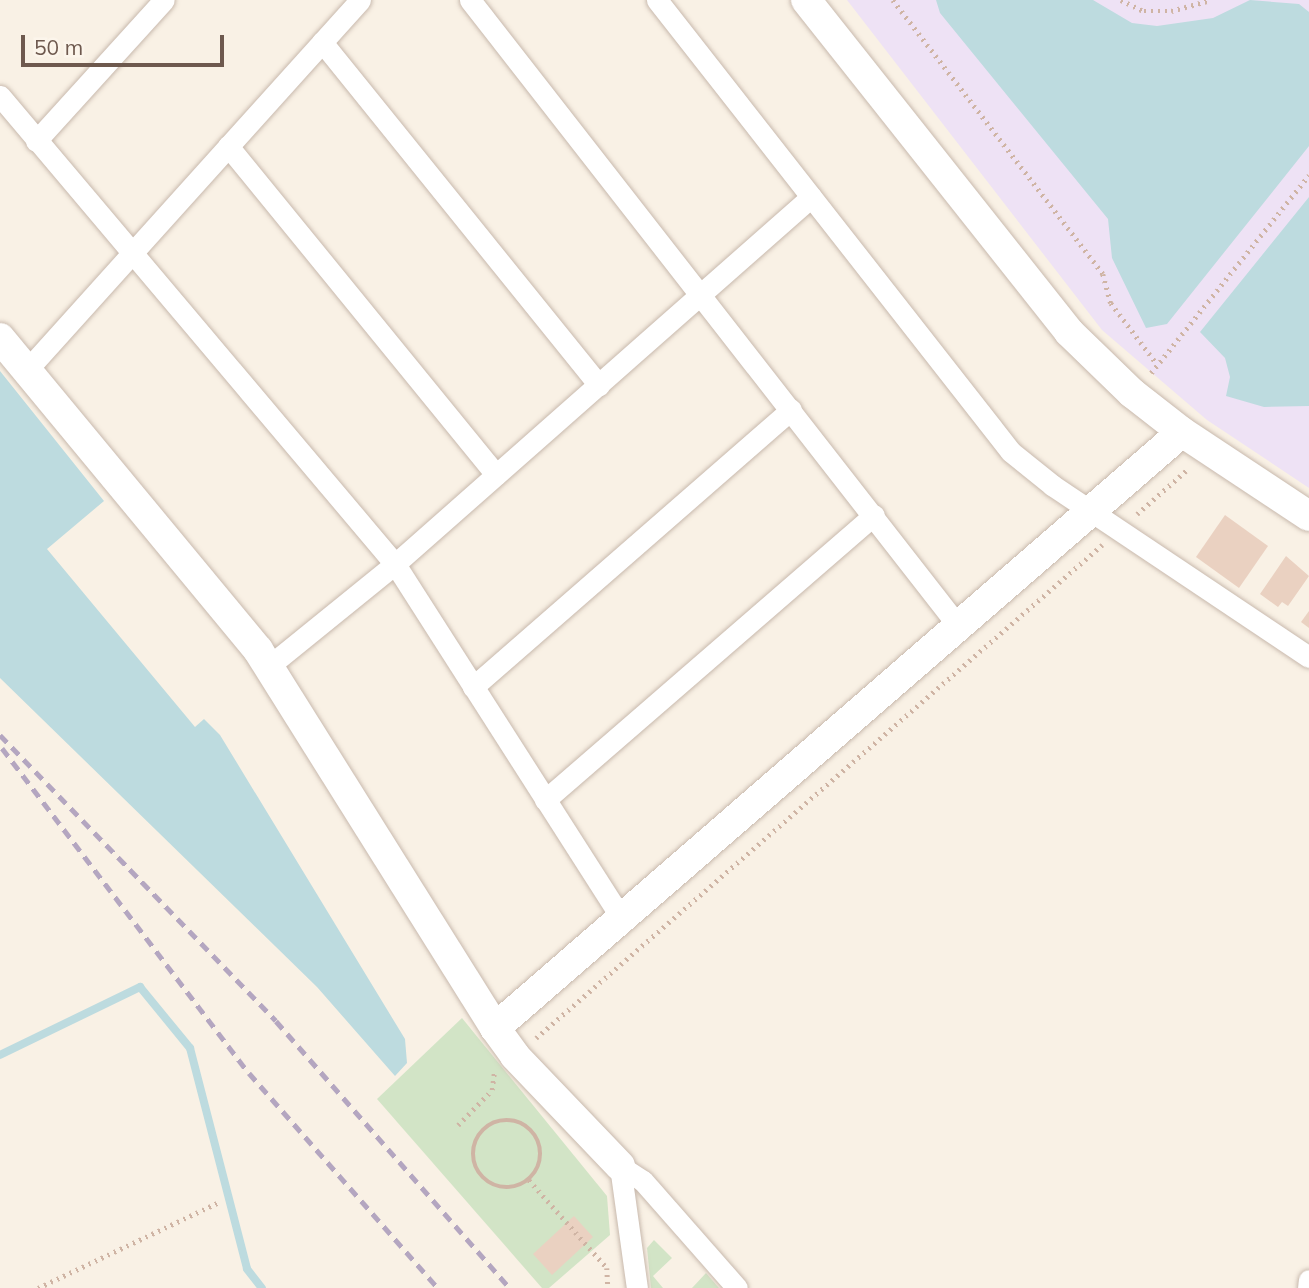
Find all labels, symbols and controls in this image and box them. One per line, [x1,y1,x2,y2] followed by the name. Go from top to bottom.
[24,21,228,65] scale bar
[34,34,83,60] text: 50 m

